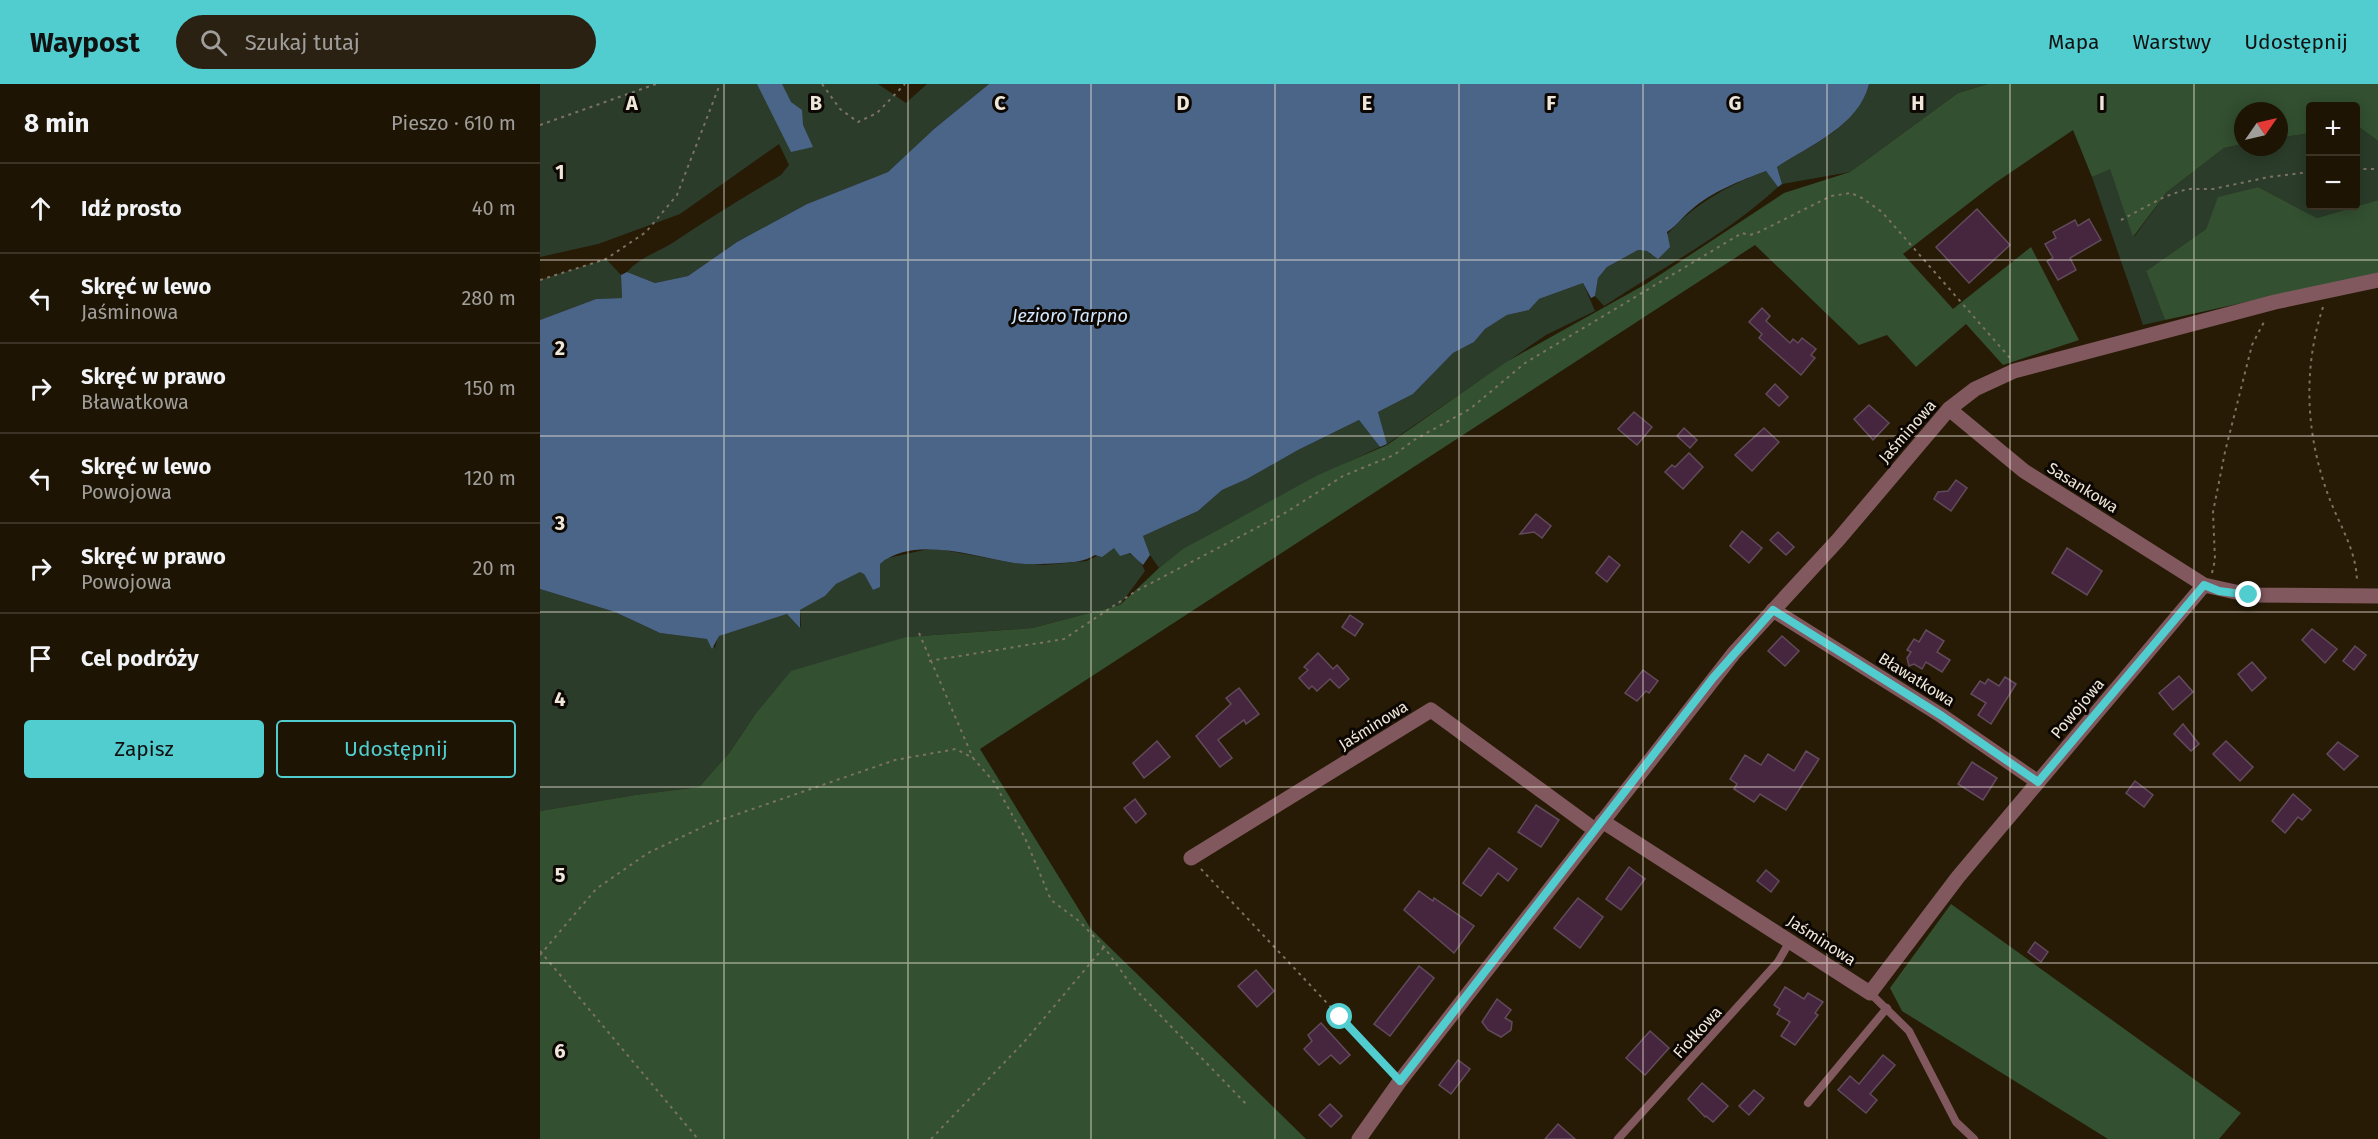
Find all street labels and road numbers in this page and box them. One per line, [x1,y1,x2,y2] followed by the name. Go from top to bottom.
[1875,396,1940,467] street label: Jaśminowa
[2044,458,2122,517] street label: Sasankowa
[1875,648,1958,710] street label: Bławatkowa
[2047,674,2108,742] street label: Powojowa
[1335,697,1411,754] street label: Jaśminowa
[1784,911,1860,970] street label: Jaśminowa
[1669,1002,1726,1062] street label: Fiołkowa

